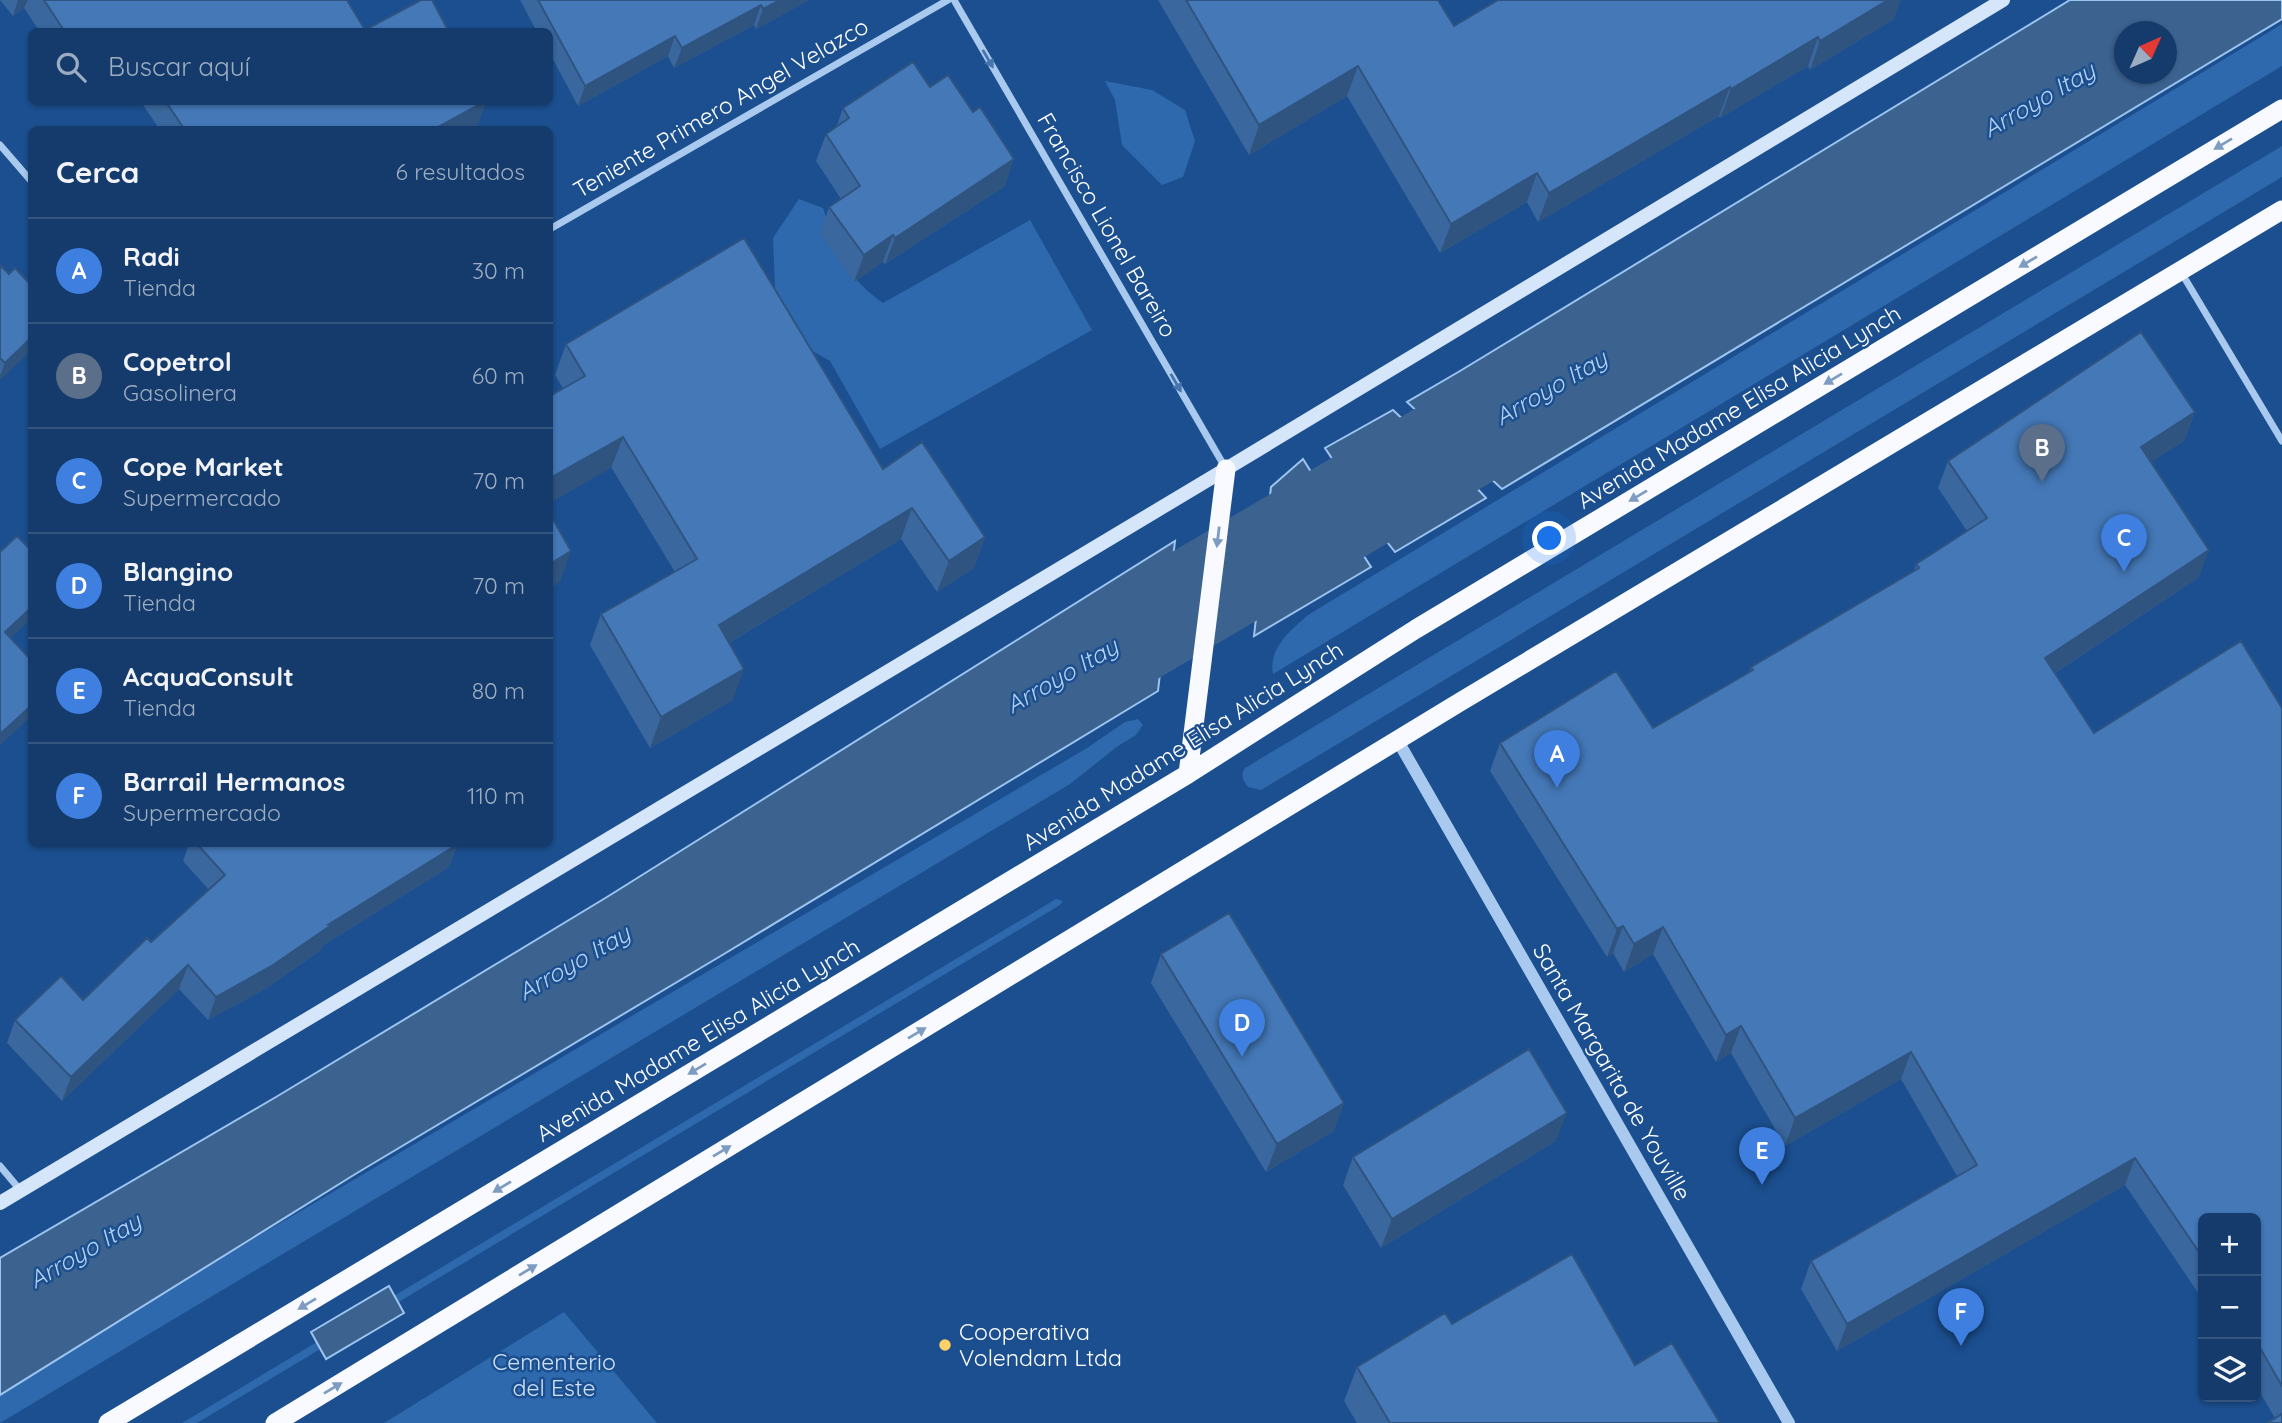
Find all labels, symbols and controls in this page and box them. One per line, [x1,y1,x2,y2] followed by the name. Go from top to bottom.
[568,11,873,204] street label: Teniente Primero Angel Velazco
[2114,21,2177,84] north arrow
[28,28,553,105] search box
[52,48,90,86] icon: search
[982,49,994,69] one-way arrow
[108,50,250,83] text: Buscar aquí
[1977,54,2101,143] water label: Arroyo Itay
[1031,107,1184,342] street label: Francisco Lionel Bareiro
[2214,138,2233,151] one-way arrow
[56,153,139,191] text: Cerca
[396,157,525,186] text: 6 resultados
[123,240,180,273] text: Radi
[2019,255,2038,268] one-way arrow
[72,256,86,285] text: A
[472,256,525,285] text: 30 m
[123,273,196,302] text: Tienda
[1572,298,1906,515] street label: Avenida Madame Elisa Alicia Lynch
[1489,342,1613,431] water label: Arroyo Itay
[123,345,232,378] text: Copetrol
[71,361,87,390] text: B
[472,361,525,390] text: 60 m
[1824,372,1843,385] one-way arrow
[1170,373,1182,393] one-way arrow
[123,378,237,407] text: Gasolinera
[2019,424,2065,482] pin: B
[123,450,284,483] text: Cope Market
[72,466,86,495] text: C
[472,466,525,495] text: 70 m
[123,483,281,512] text: Supermercado
[1629,490,1648,502] one-way arrow
[2101,514,2147,572] pin: C
[1532,521,1566,555] your location
[1212,526,1223,548] one-way arrow
[123,555,233,588] text: Blangino
[71,571,87,600] text: D
[472,571,525,600] text: 70 m
[123,588,196,617] text: Tienda
[1000,630,1124,719] water label: Arroyo Itay
[1017,635,1348,857] street label: Avenida Madame Elisa Alicia Lynch
[123,660,294,693] text: AcquaConsult
[72,676,86,705] text: E
[472,676,525,705] text: 80 m
[123,693,196,722] text: Tienda
[1534,730,1580,788] pin: A
[123,765,345,798] text: Barrail Hermanos
[73,781,85,810] text: F
[467,781,525,810] text: 110 m
[123,798,281,827] text: Supermercado
[512,917,636,1006] water label: Arroyo Itay
[531,931,865,1148] street label: Avenida Madame Elisa Alicia Lynch
[1527,938,1698,1206] street label: Santa Margarita de Youville
[1219,999,1265,1057] pin: D
[907,1027,926,1040] one-way arrow
[687,1063,706,1076] one-way arrow
[1739,1127,1785,1185] pin: E
[713,1145,732,1158] one-way arrow
[492,1180,511,1193] one-way arrow
[23,1205,147,1294] water label: Arroyo Itay
[2198,1213,2261,1402] map controls
[2198,1213,2261,1276] button: +
[518,1263,537,1276] one-way arrow
[2198,1276,2261,1339] button: −
[1938,1288,1984,1346] pin: F
[297,1298,316,1310] one-way arrow
[959,1317,1122,1372] place label: Cooperativa Volendam Ltda
[937,1337,953,1353] marker: Cooperativa Volendam Ltda
[2198,1339,2261,1402] button: layers
[492,1347,616,1402] park label: Cementerio del Este
[324,1381,343,1394] one-way arrow

